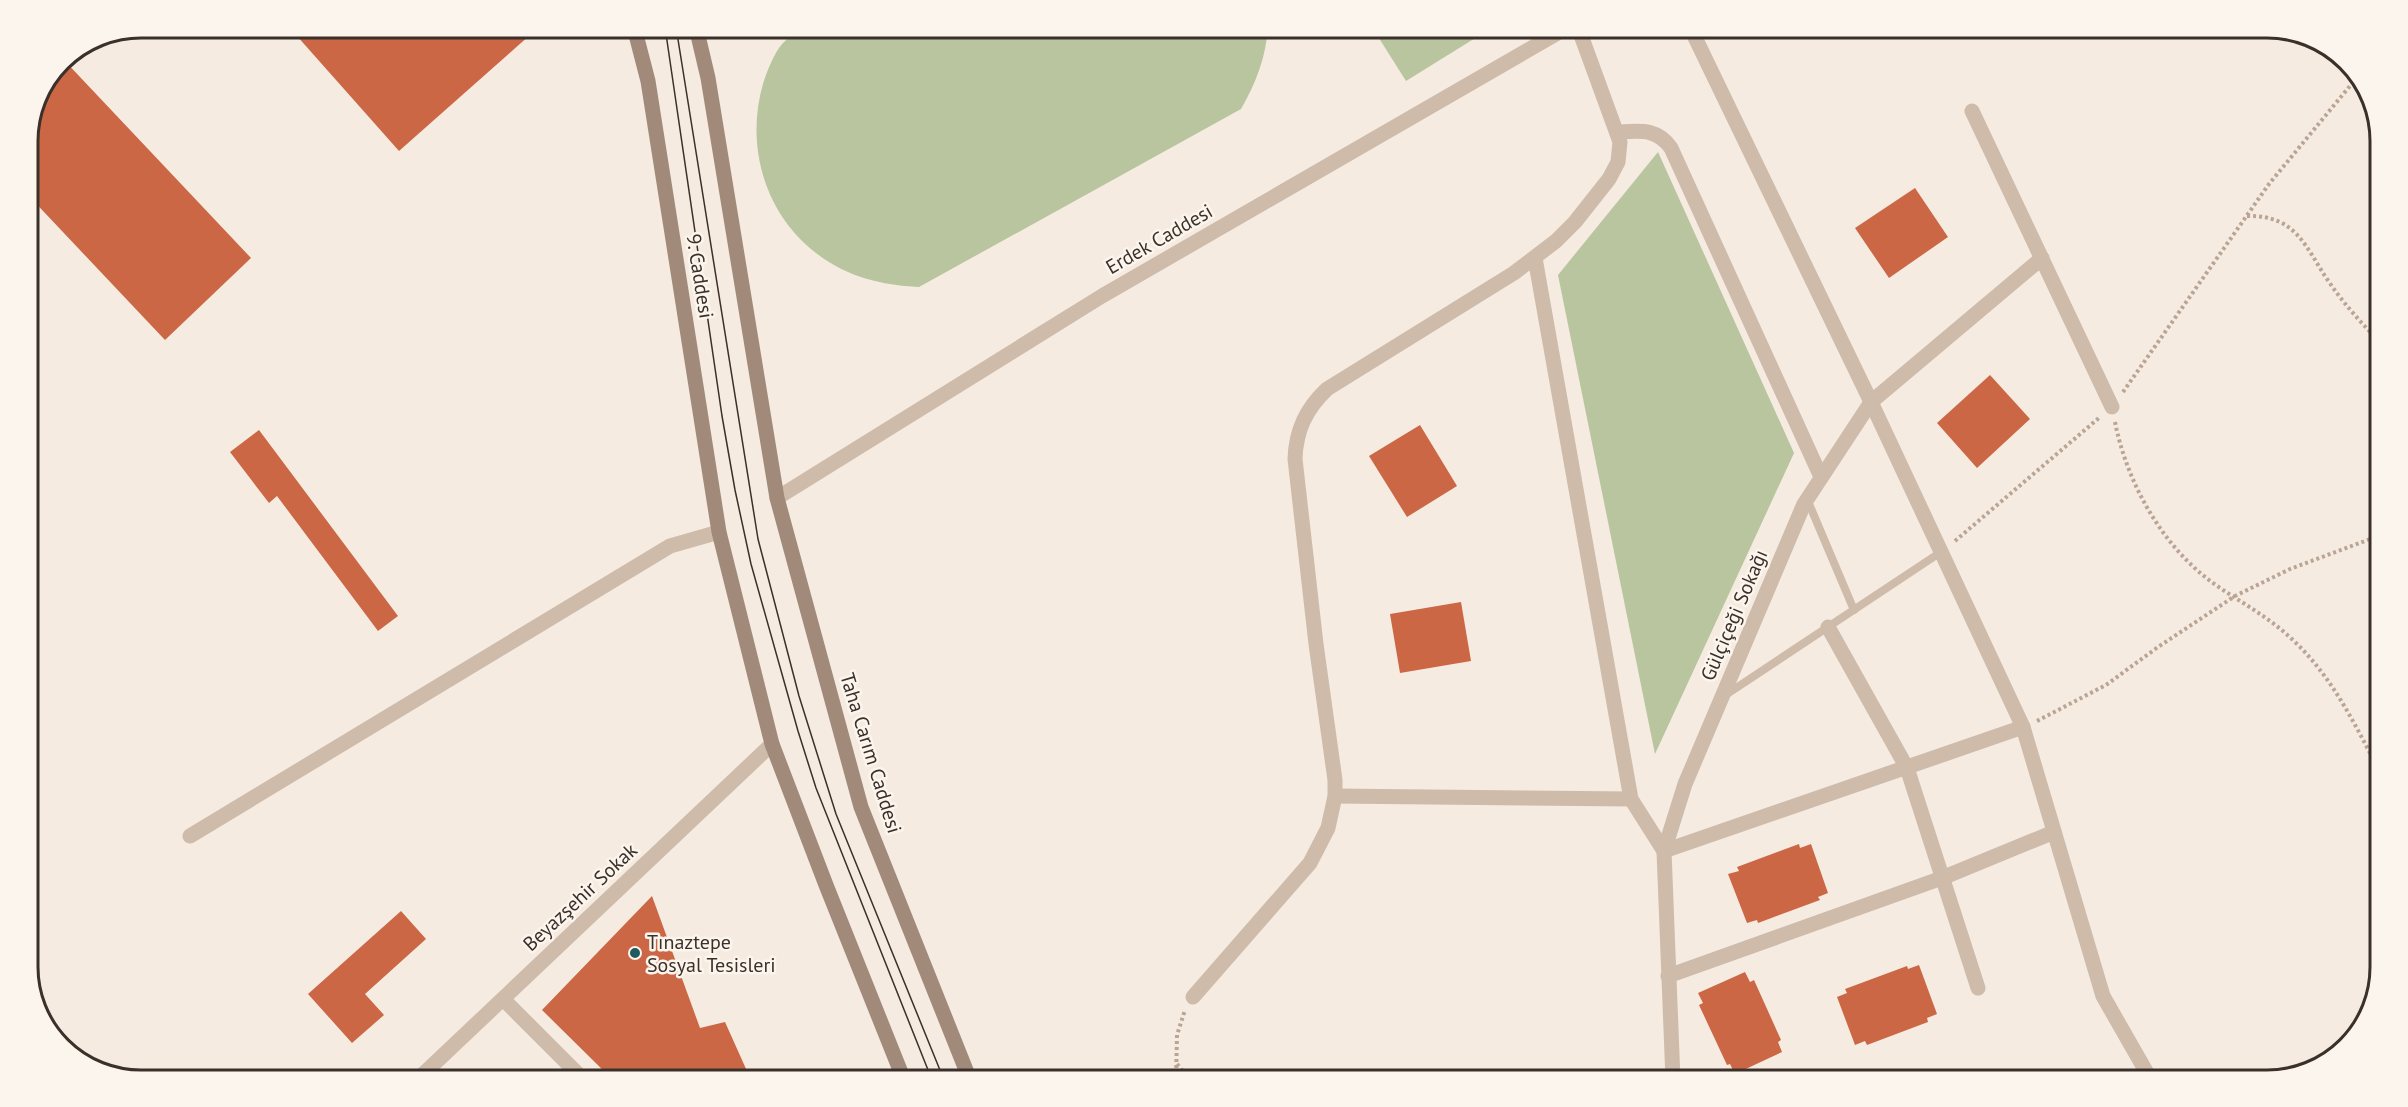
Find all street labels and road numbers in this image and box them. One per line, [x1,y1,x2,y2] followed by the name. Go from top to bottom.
[1101,198,1217,280] street label: Erdek Caddesi
[680,232,720,320] street label: 9. Caddesi
[1695,545,1773,685] street label: Gülçiçeği Sokağı
[834,670,908,836] street label: Taha Carım Caddesi
[517,837,643,957] street label: Beyazşehir Sokak

